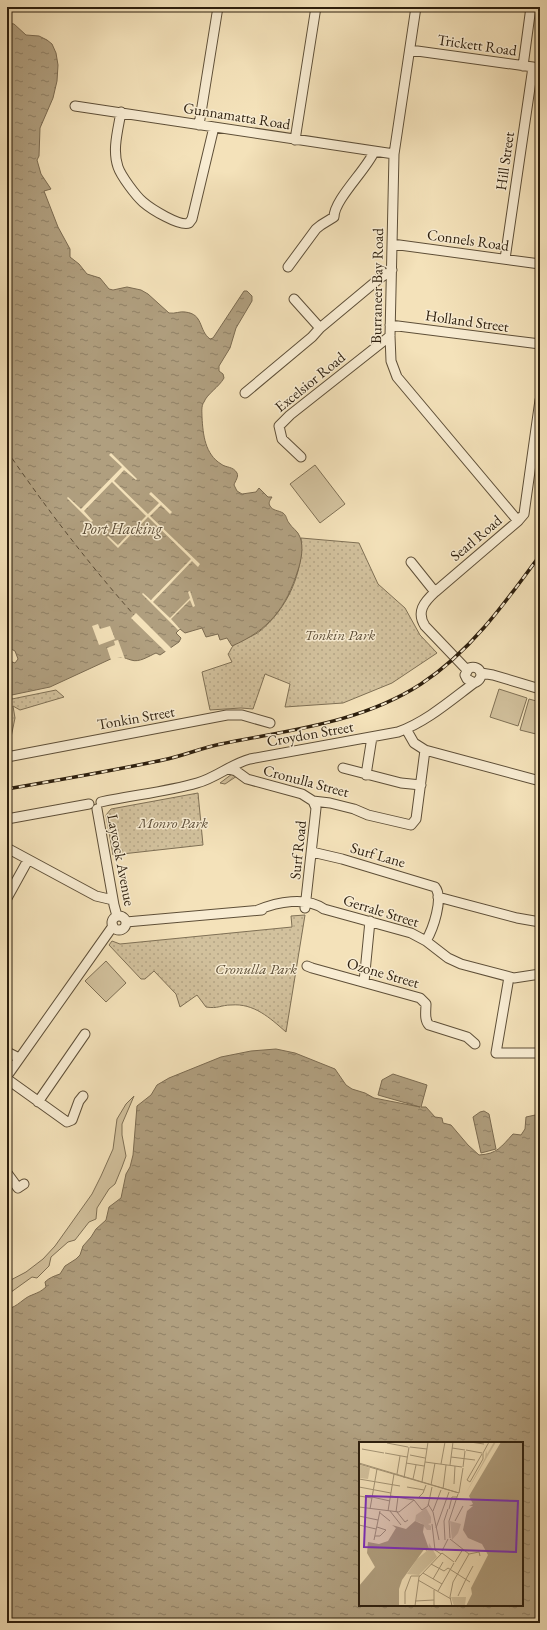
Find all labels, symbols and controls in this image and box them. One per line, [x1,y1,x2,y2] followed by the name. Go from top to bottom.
[436,30,518,60] street label: Trickett Road
[182,98,292,133] street label: Gunnamatta Road
[491,130,518,191] street label: Hill Street
[426,224,511,255] street label: Connels Road
[366,228,387,344] street label: Burraneer Bay Road
[424,305,510,336] street label: Holland Street
[271,347,349,416] street label: Excelsior Road
[446,510,506,565] street label: Searl Road
[82,518,164,539] water label: Port Hacking
[305,625,376,644] park label: Tonkin Park
[96,701,176,734] street label: Tonkin Street
[265,716,355,750] street label: Croydon Street
[261,760,351,801] street label: Cronulla Street
[103,812,140,908] street label: Laycock Avenue
[137,813,208,832] park label: Monro Park
[285,819,310,880] street label: Surf Road
[349,838,408,871] street label: Surf Lane
[341,890,422,931] street label: Gerrale Street
[345,953,422,992] street label: Ozone Street
[215,959,297,978] park label: Cronulla Park
[359,1442,523,1606] inset map

